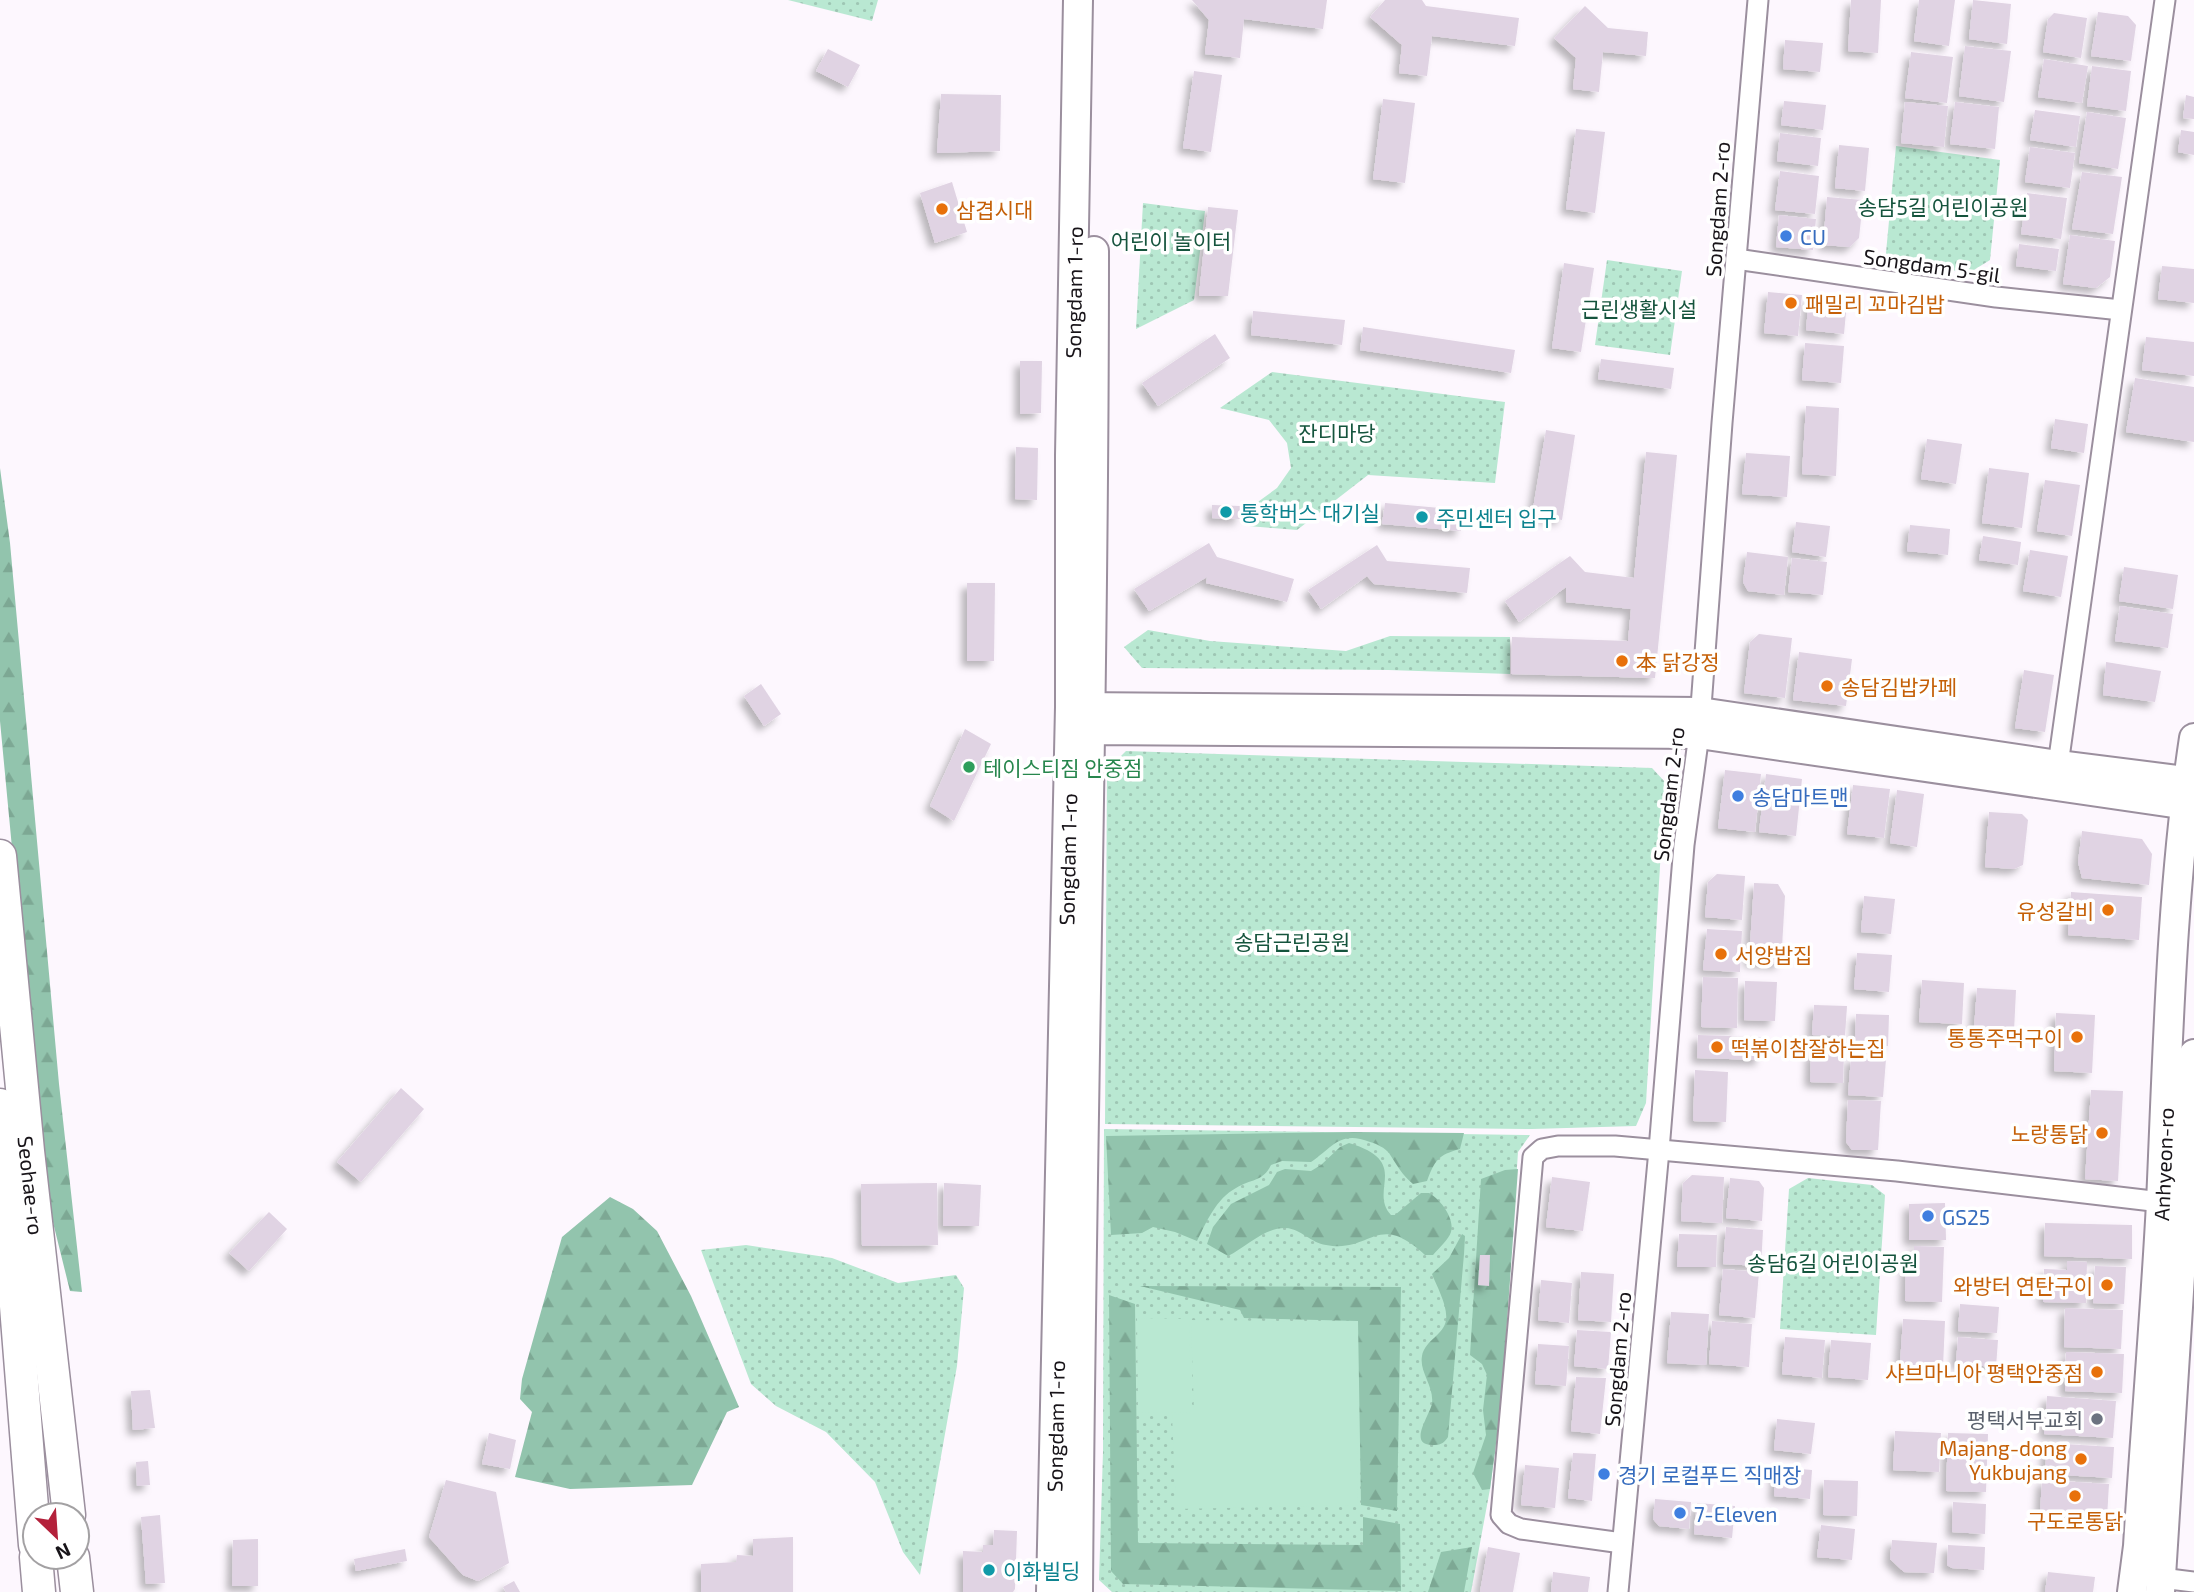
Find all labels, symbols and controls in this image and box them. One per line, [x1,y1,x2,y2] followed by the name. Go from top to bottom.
[1700,141,1734,277] street label: Songdam 2-ro
[1858,194,2028,219] park label: 송담5길 어린이공원
[956,197,1033,222] place label: 삼겹시대
[934,201,950,217] marker: 삼겹시대
[1800,224,1826,249] place label: CU
[1059,226,1087,359] street label: Songdam 1-ro
[1111,228,1231,253] park label: 어린이 놀이터
[1778,228,1794,244] marker: CU
[1862,243,2003,287] street label: Songdam 5-gil
[1805,291,1945,316] place label: 패밀리 꼬마김밥
[1783,295,1799,311] marker: 패밀리 꼬마김밥
[1581,296,1697,321] park label: 근린생활시설
[1298,420,1376,445] park label: 잔디마당
[1240,500,1380,525] place label: 통학버스 대기실
[1218,504,1234,520] marker: 통학버스 대기실
[1436,505,1557,530] place label: 주민센터 입구
[1414,509,1430,525] marker: 주민센터 입구
[1636,649,1720,674] place label: 本 닭강정
[1614,653,1630,669] marker: 本 닭강정
[1841,674,1957,699] place label: 송담김밥카페
[1819,678,1835,694] marker: 송담김밥카페
[1647,725,1689,863] street label: Songdam 2-ro
[983,755,1142,780] place label: 테이스티짐 안중점
[961,759,977,775] marker: 테이스티짐 안중점
[1752,784,1849,809] place label: 송담마트맨
[1730,788,1746,804] marker: 송담마트맨
[1053,793,1081,925] street label: Songdam 1-ro
[2017,898,2094,923] place label: 유성갈비
[2100,902,2116,918] marker: 유성갈비
[1234,929,1350,954] park label: 송담근린공원
[1735,942,1812,967] place label: 서양밥집
[1713,946,1729,962] marker: 서양밥집
[1947,1025,2063,1050] place label: 통통주먹구이
[2069,1029,2085,1045] marker: 통통주먹구이
[1731,1035,1886,1060] place label: 떡볶이참잘하는집
[1709,1039,1725,1055] marker: 떡볶이참잘하는집
[2148,1107,2177,1222] street label: Anhyeon-ro
[2011,1121,2088,1146] place label: 노랑통닭
[2094,1125,2110,1141] marker: 노랑통닭
[14,1135,50,1236] street label: Seohae-ro
[1942,1204,1990,1229] place label: GS25
[1920,1208,1936,1224] marker: GS25
[1747,1250,1919,1275] park label: 송담6길 어린이공원
[1953,1273,2093,1298] place label: 와방터 연탄구이
[2099,1277,2115,1293] marker: 와방터 연탄구이
[1599,1290,1635,1428] street label: Songdam 2-ro
[1041,1360,1068,1492] street label: Songdam 1-ro
[1885,1360,2083,1385] place label: 샤브마니아 평택안중점
[2089,1364,2105,1380] marker: 샤브마니아 평택안중점
[1967,1407,2083,1432] place label: 평택서부교회
[2089,1411,2105,1427] marker: 평택서부교회
[1939,1435,2067,1485] place label: Majang-dong Yukbujang
[2073,1451,2089,1467] marker: Majang-dong Yukbujang
[1618,1462,1801,1487] place label: 경기 로컬푸드 직매장
[1596,1466,1612,1482] marker: 경기 로컬푸드 직매장
[2067,1488,2083,1504] marker: 구도로통닭
[21,1501,91,1571] north arrow
[1694,1501,1777,1526] place label: 7-Eleven
[1672,1505,1688,1521] marker: 7-Eleven
[2027,1508,2123,1533] place label: 구도로통닭
[52,1539,74,1565] text: N
[1003,1558,1080,1583] place label: 이화빌딩
[981,1562,997,1578] marker: 이화빌딩

